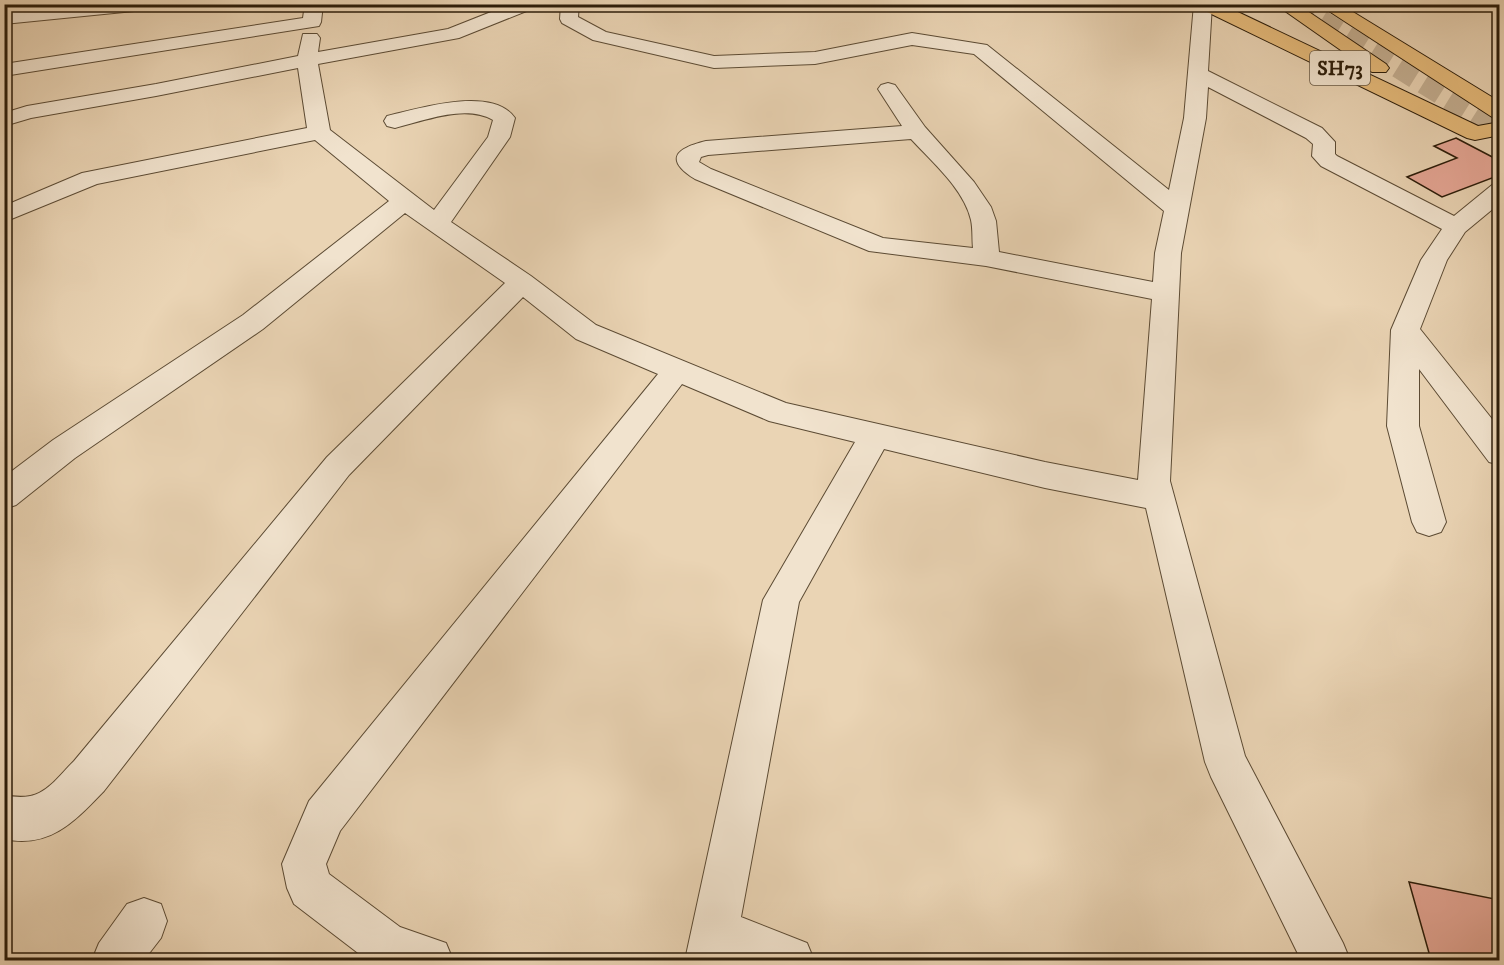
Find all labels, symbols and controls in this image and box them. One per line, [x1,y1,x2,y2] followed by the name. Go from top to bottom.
[1310,51,1370,85] road number: SH73

